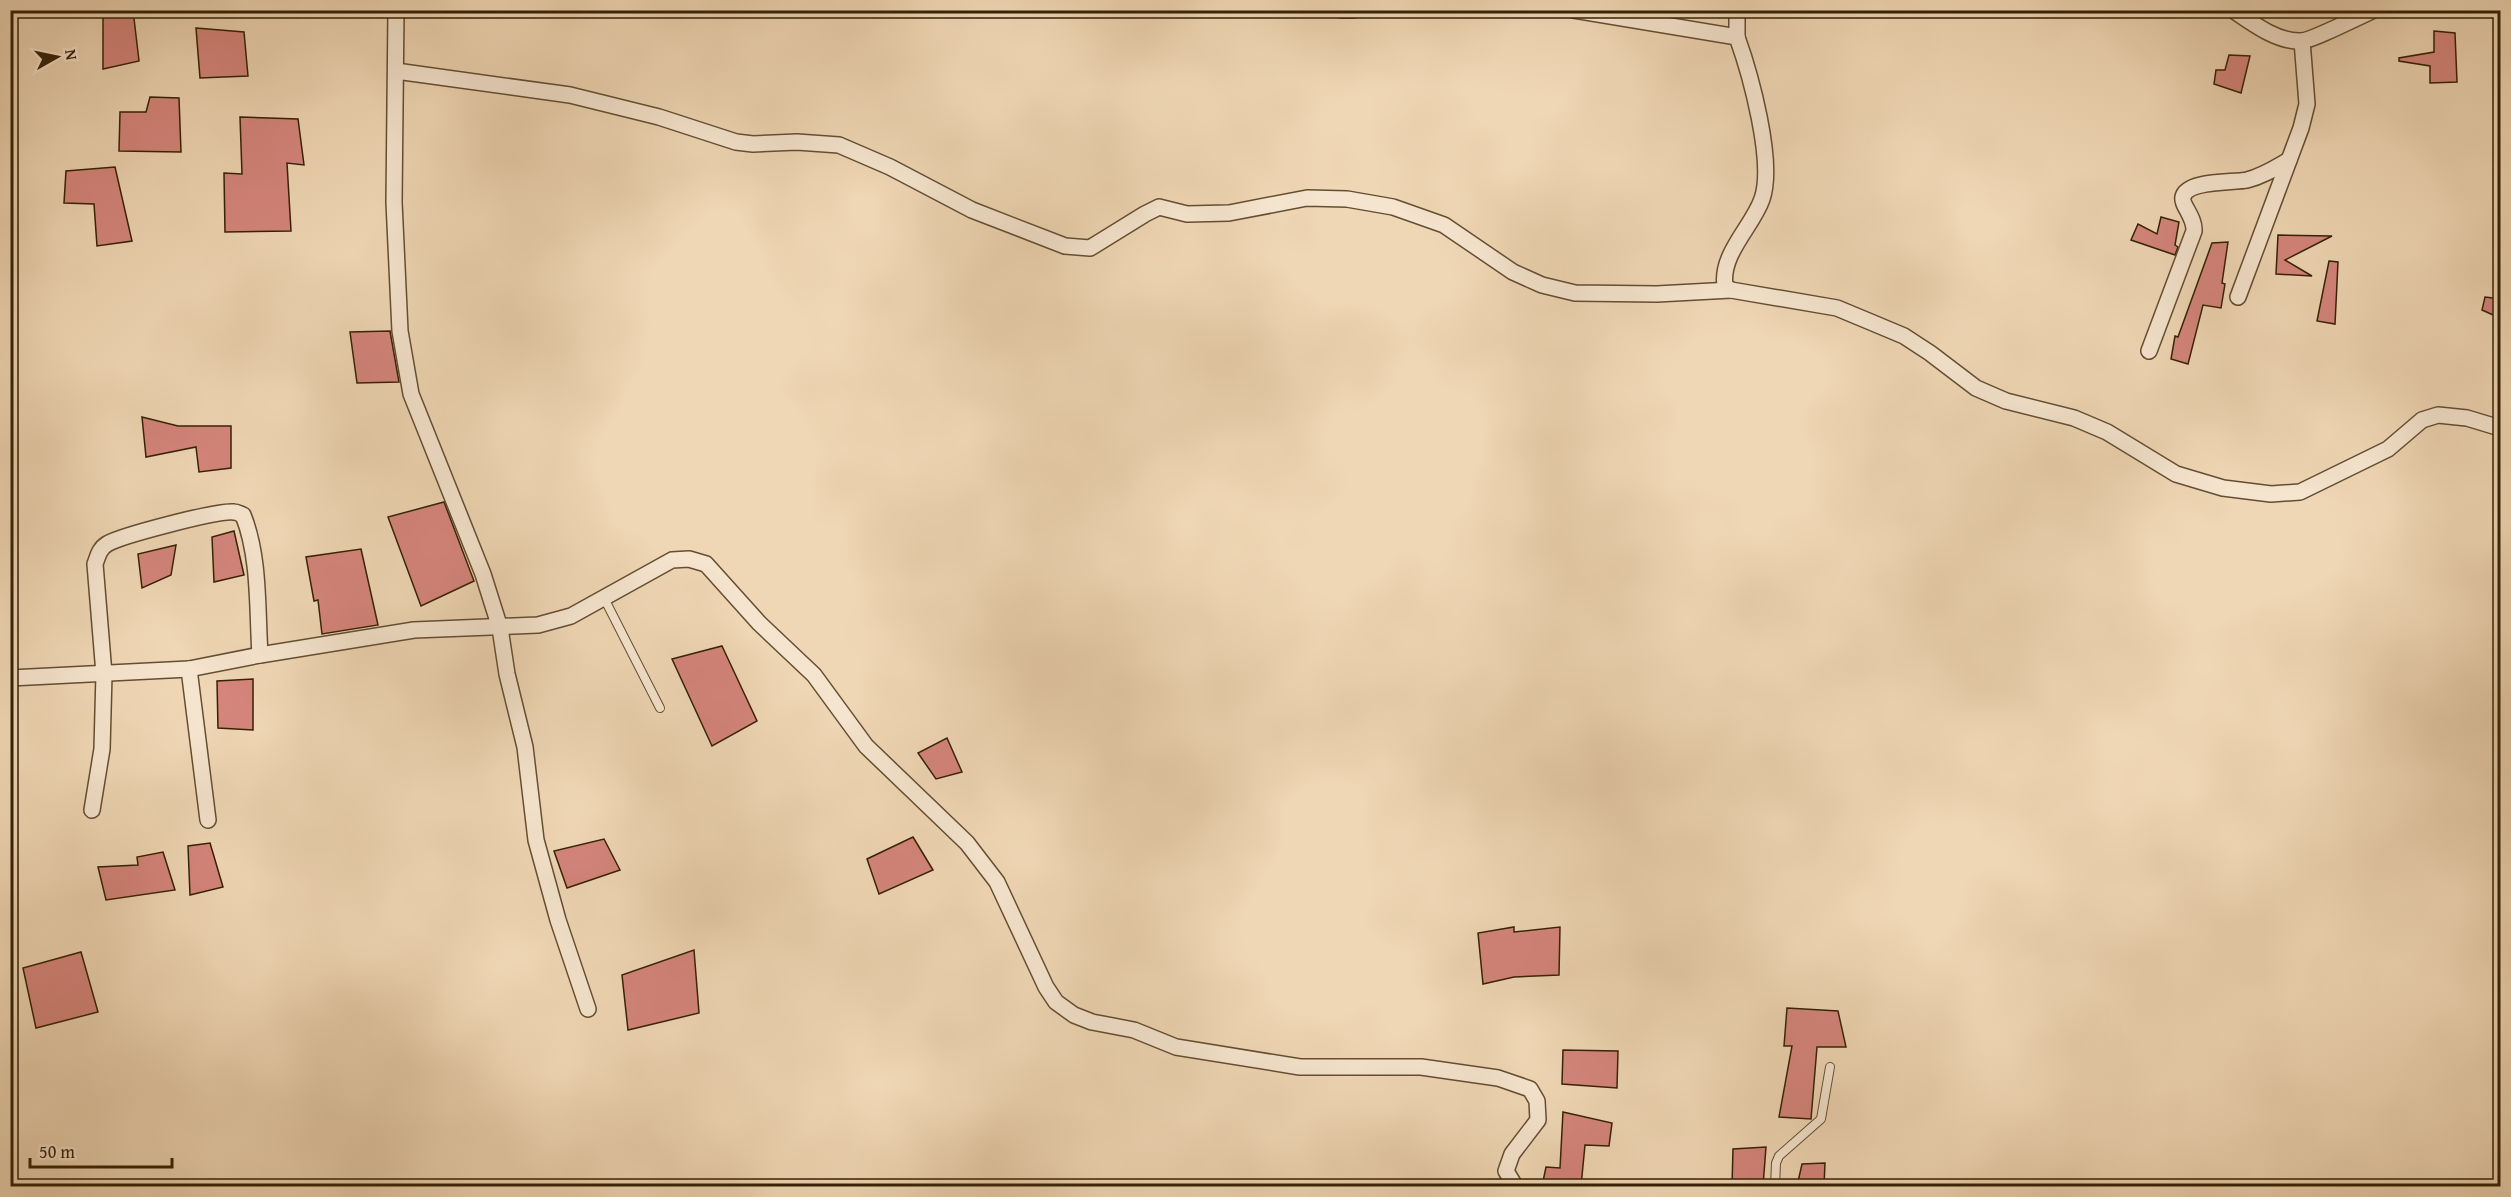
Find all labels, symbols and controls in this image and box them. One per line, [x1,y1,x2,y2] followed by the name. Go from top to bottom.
[27,27,87,87] north arrow
[59,47,85,62] text: N
[30,1131,172,1169] scale bar
[39,1138,75,1165] text: 50 m

